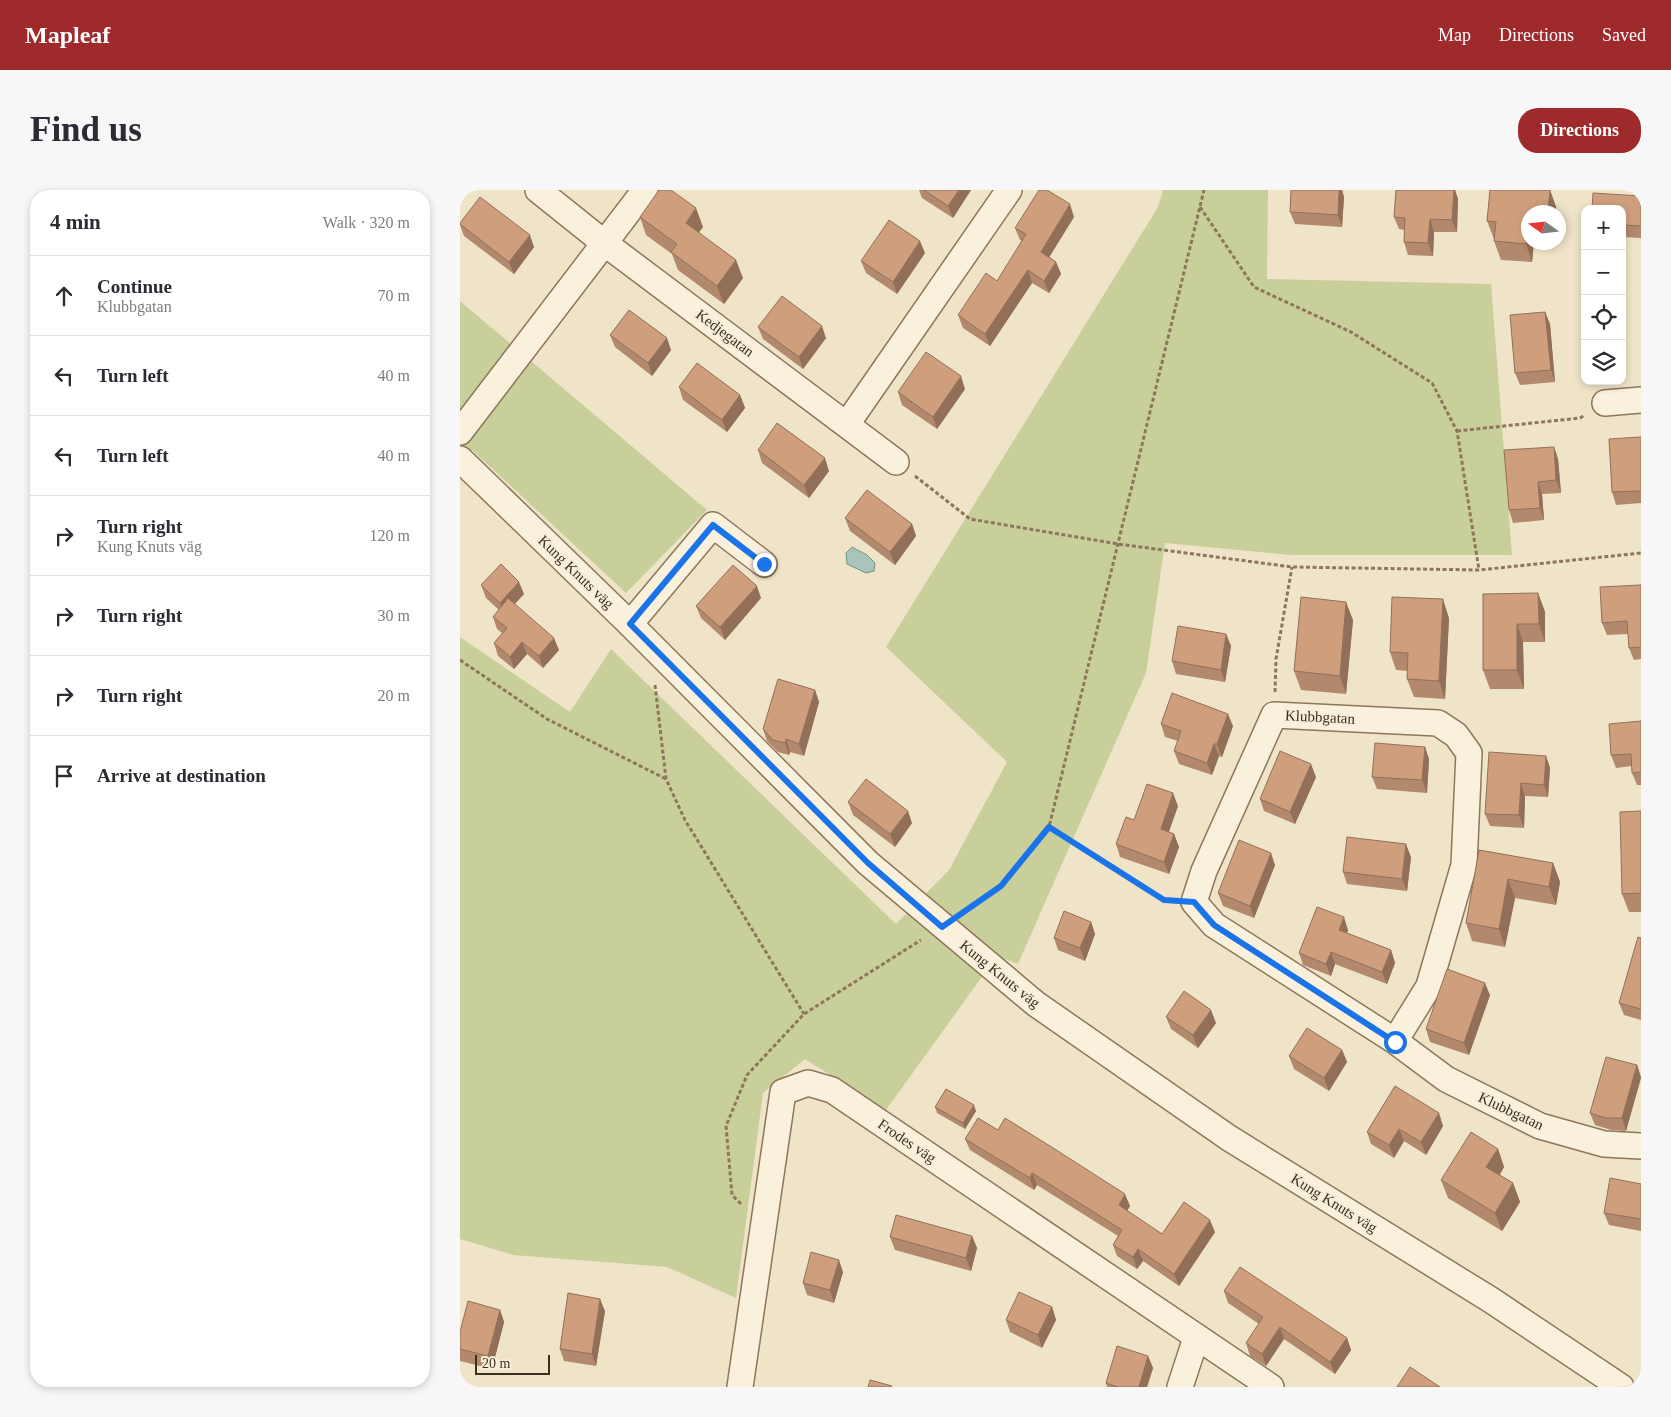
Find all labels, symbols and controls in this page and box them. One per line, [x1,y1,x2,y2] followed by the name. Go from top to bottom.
[25,22,110,48] text: Mapleaf
[1438,25,1471,45] text: Map
[1499,25,1574,45] text: Directions
[1602,25,1646,45] text: Saved
[1518,108,1641,153] button: Directions
[30,110,142,149] text: Find us
[1521,205,1566,250] north arrow
[1581,205,1626,385] map controls
[1581,205,1626,250] button: +
[50,210,101,234] text: 4 min
[323,214,410,231] text: Walk · 320 m
[1581,250,1626,295] button: −
[97,276,172,297] text: Continue
[50,282,78,310] icon: ahead
[378,287,410,304] text: 70 m
[1581,295,1626,340] button: locate
[97,298,172,315] text: Klubbgatan
[693,306,757,360] street label: Kedjegatan
[1581,340,1626,385] button: layers
[50,362,78,390] icon: left
[97,365,169,386] text: Turn left
[378,367,410,384] text: 40 m
[50,442,78,470] icon: left
[97,445,169,466] text: Turn left
[378,447,410,464] text: 40 m
[97,516,182,537] text: Turn right
[50,522,78,550] icon: right
[370,527,410,544] text: 120 m
[535,532,617,612] street label: Kung Knuts väg
[97,538,202,555] text: Kung Knuts väg
[753,553,776,576] route end
[50,602,78,630] icon: right
[97,605,182,626] text: Turn right
[378,607,410,624] text: 30 m
[50,682,78,710] icon: right
[97,685,182,706] text: Turn right
[378,687,410,704] text: 20 m
[1285,707,1356,727] street label: Klubbgatan
[50,762,78,790] icon: arrive
[97,765,266,786] text: Arrive at destination
[957,937,1044,1011] street label: Kung Knuts väg
[1384,1031,1407,1054] route start
[1476,1089,1547,1133] street label: Klubbgatan
[875,1116,939,1166] street label: Frodes väg
[1288,1170,1380,1236] street label: Kung Knuts väg
[475,1352,550,1375] scale bar
[482,1356,510,1371] text: 20 m

